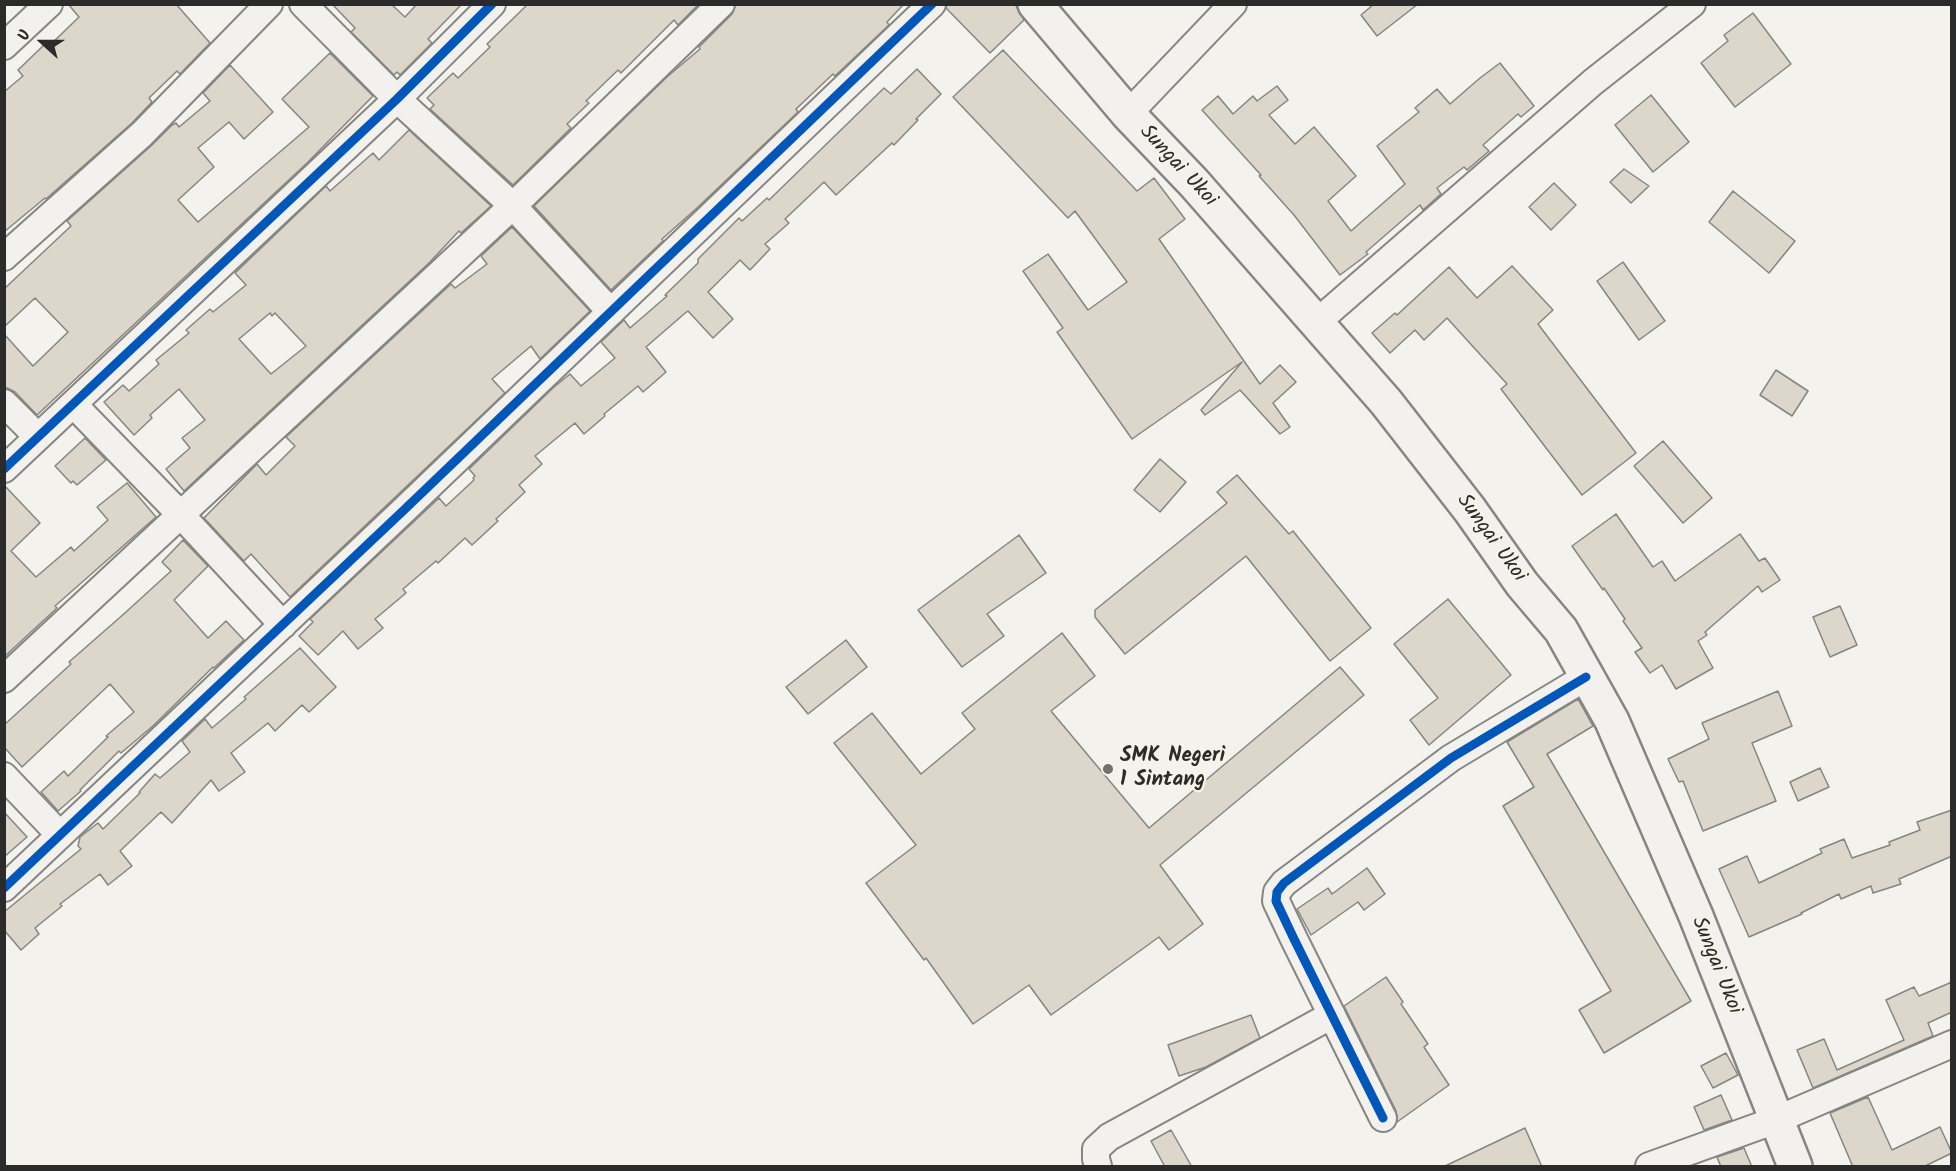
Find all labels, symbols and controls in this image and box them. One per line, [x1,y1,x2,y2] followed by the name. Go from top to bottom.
[12,12,72,72] north arrow
[11,26,38,44] text: U
[1133,121,1221,213] street label: Sungai Ukoi
[1450,490,1530,588] street label: Sungai Ukoi
[1120,744,1225,794] place label: SMK Negeri 1 Sintang
[1101,762,1115,776] marker: SMK Negeri 1 Sintang
[1684,914,1746,1018] street label: Sungai Ukoi

